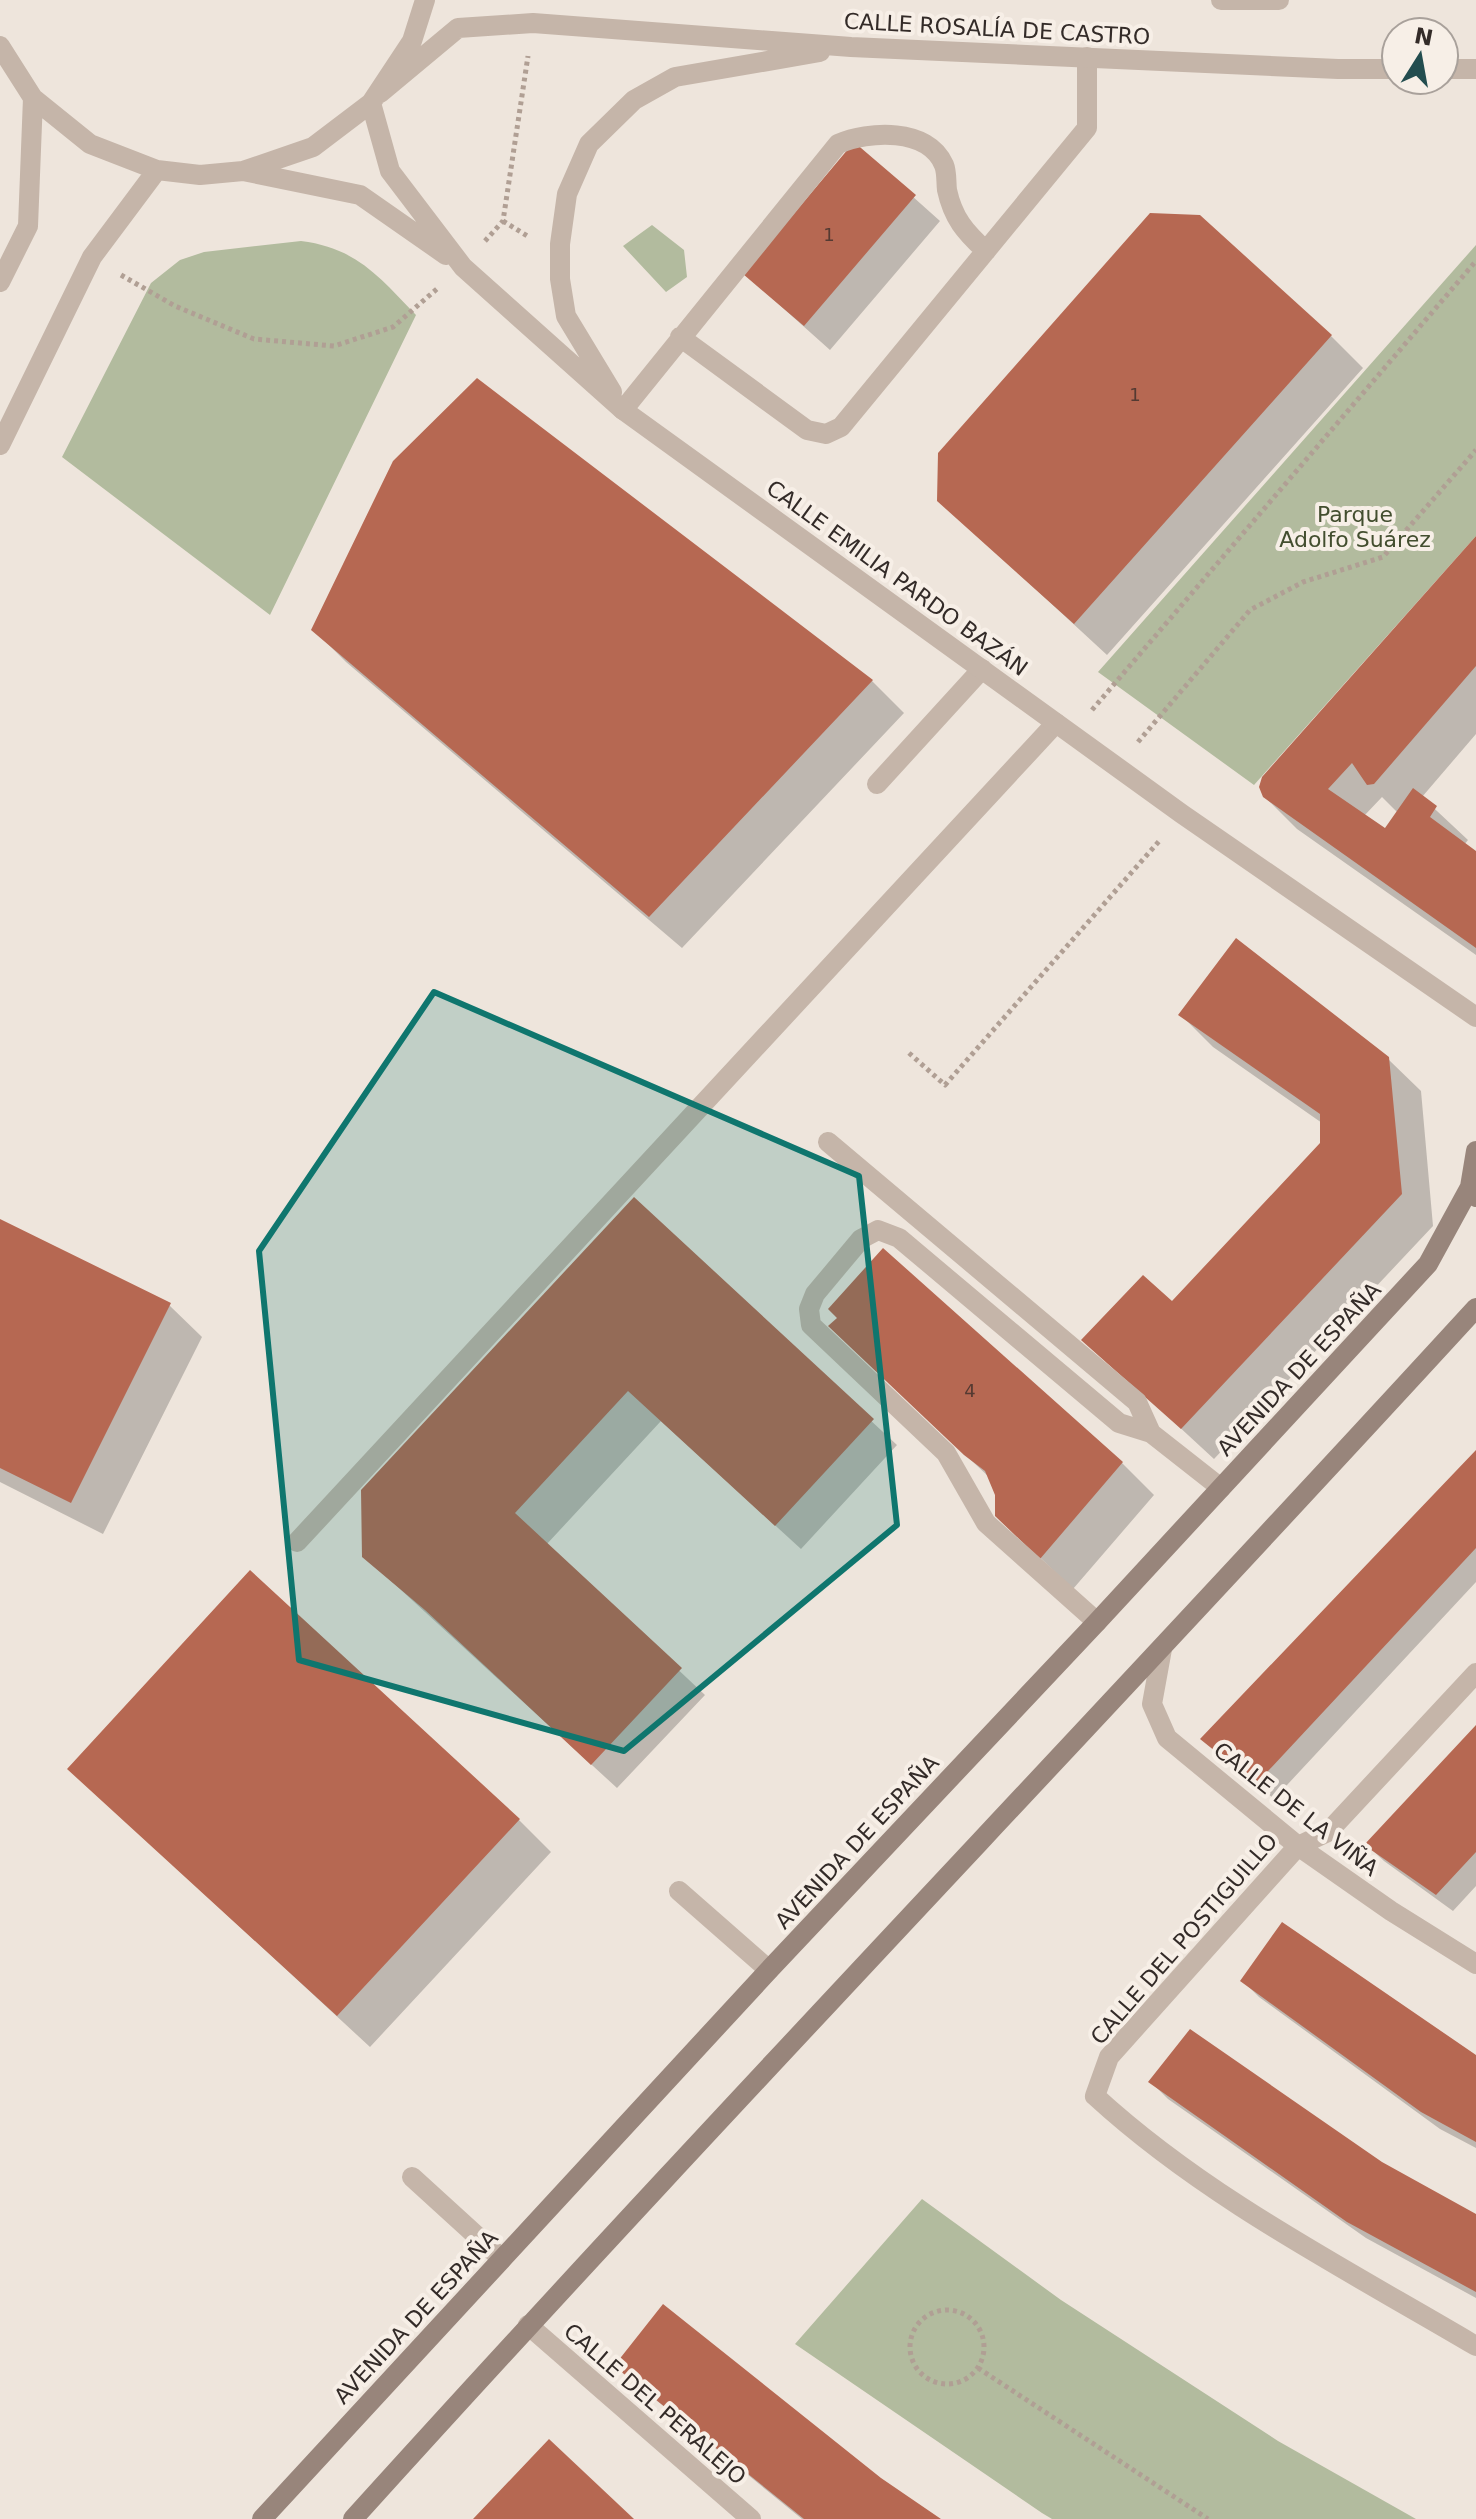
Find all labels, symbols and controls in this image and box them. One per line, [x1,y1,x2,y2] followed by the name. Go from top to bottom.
[843,8,1151,50] street label: CALLE ROSALÍA DE CASTRO
[1380,16,1460,96] north arrow
[1412,23,1435,51] text: N
[823,224,835,245] house number: 1
[1129,384,1141,405] house number: 1
[762,475,1032,681] street label: CALLE EMILIA PARDO BAZÁN
[1279,502,1431,552] park label: Parque Adolfo Suárez
[1211,1276,1386,1461] street label: AVENIDA DE ESPAÑA
[964,1380,976,1401] house number: 4
[1209,1736,1384,1881] street label: CALLE DE LA VIÑA
[769,1749,944,1934] street label: AVENIDA DE ESPAÑA
[1086,1829,1282,2049] street label: CALLE DEL POSTIGUILLO
[328,2224,503,2409] street label: AVENIDA DE ESPAÑA
[559,2318,751,2490] street label: CALLE DEL PERALEJO

